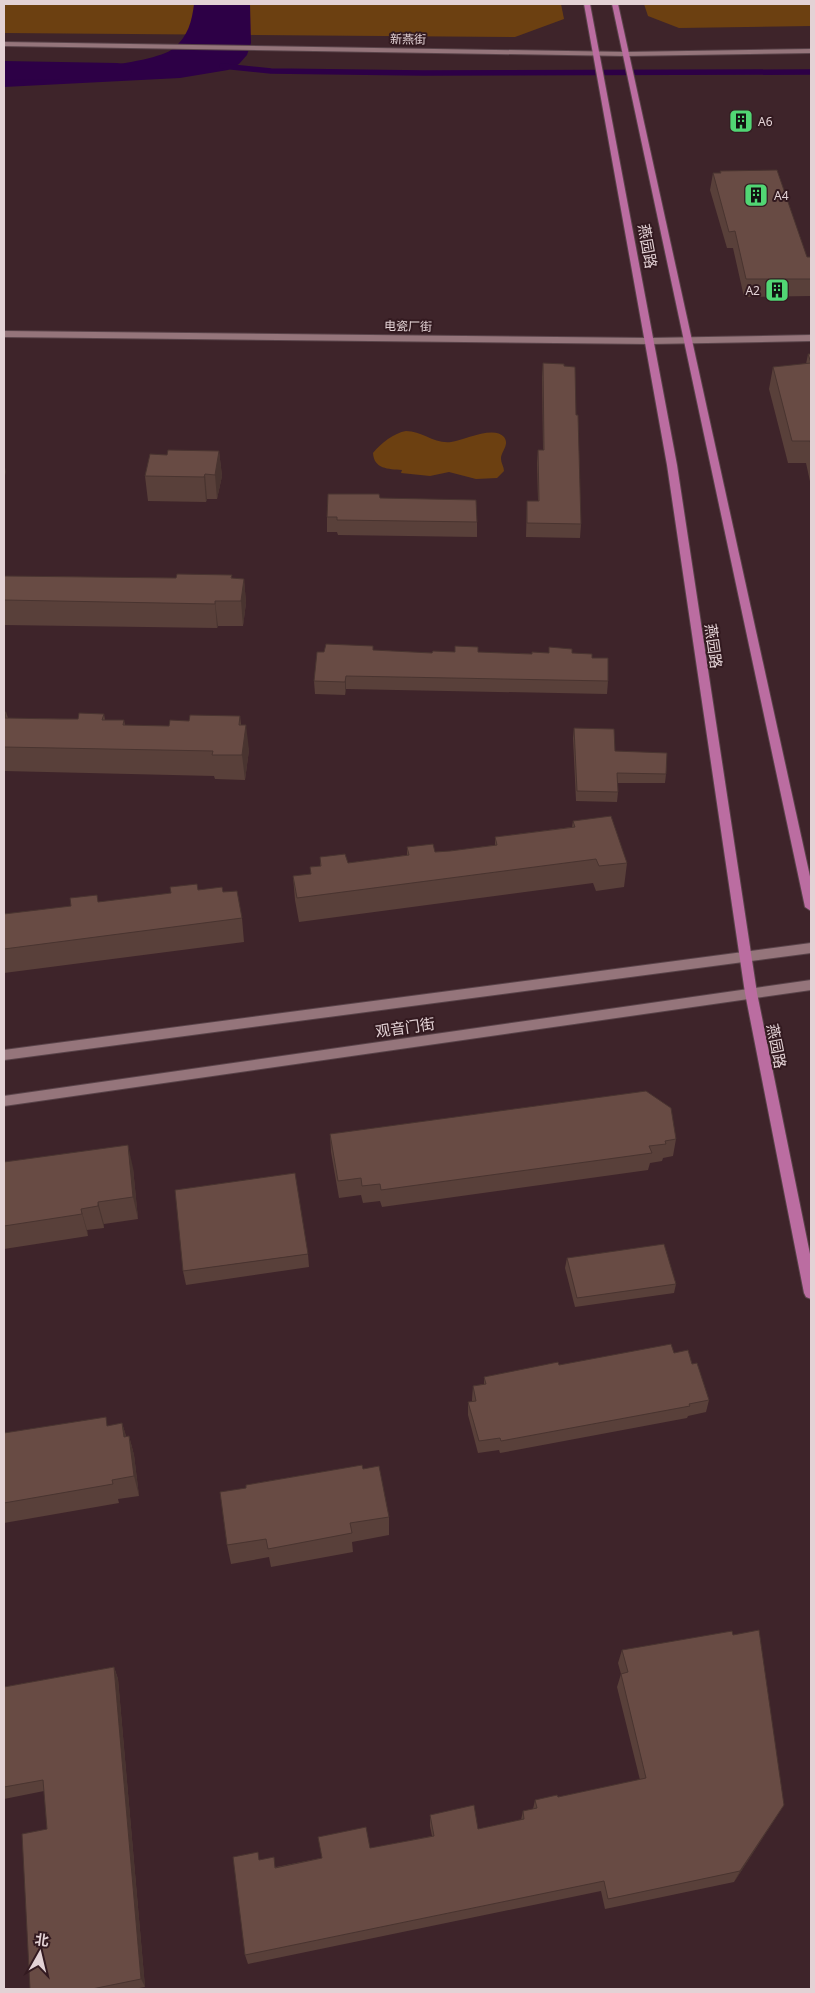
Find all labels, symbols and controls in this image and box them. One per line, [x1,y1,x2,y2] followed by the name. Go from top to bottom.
[390,30,426,48] street label: 新燕街
[728,108,754,134] building icon: A6
[758,113,773,130] place label: A6
[743,182,769,208] building icon: A4
[774,187,789,204] place label: A4
[634,222,662,270] street label: 燕园路
[764,277,790,303] building icon: A2
[745,282,760,299] place label: A2
[384,317,432,335] street label: 电瓷厂街
[701,622,727,670] street label: 燕园路
[374,1013,436,1041] street label: 观音门街
[763,1022,791,1070] street label: 燕园路
[15,1928,65,1978] north arrow
[34,1929,50,1950] text: 北

